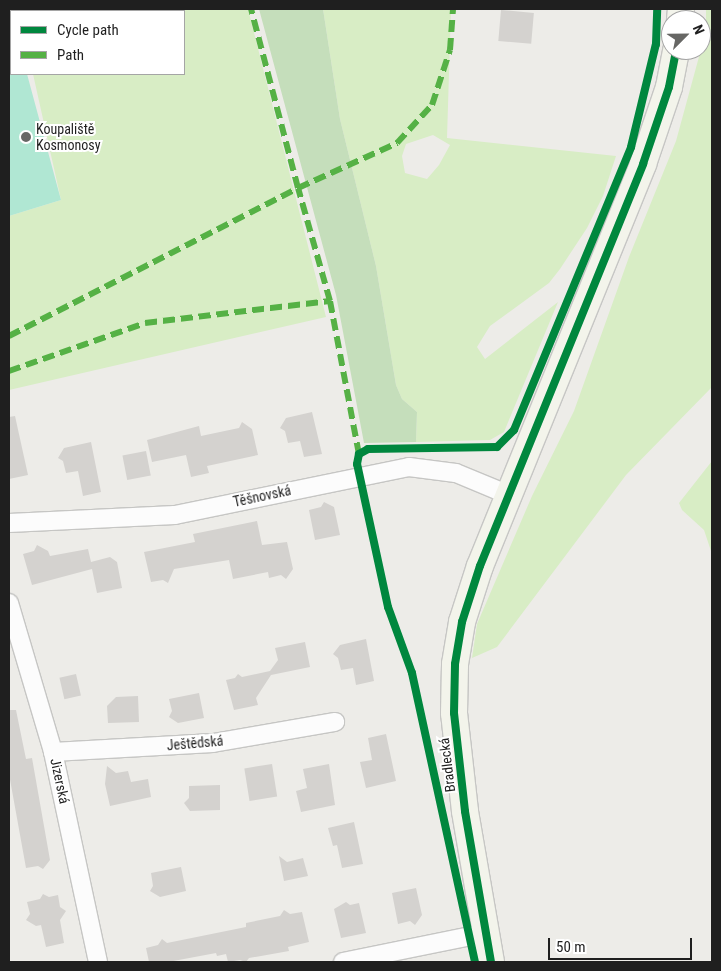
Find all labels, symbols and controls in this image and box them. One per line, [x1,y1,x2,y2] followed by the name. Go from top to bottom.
[10,10,185,75] legend
[661,10,711,60] north arrow
[57,21,119,39] text: Cycle path
[690,22,708,37] text: N
[57,46,84,64] text: Path
[36,121,100,154] place label: Koupaliště Kosmonosy
[20,131,32,143] marker: Koupaliště Kosmonosy
[232,482,292,510] street label: Těšnovská
[166,732,224,754] street label: Ještědská
[435,737,459,793] street label: Bradlecká
[47,757,73,805] street label: Jizerská
[551,928,695,960] scale bar
[556,938,586,956] text: 50 m

